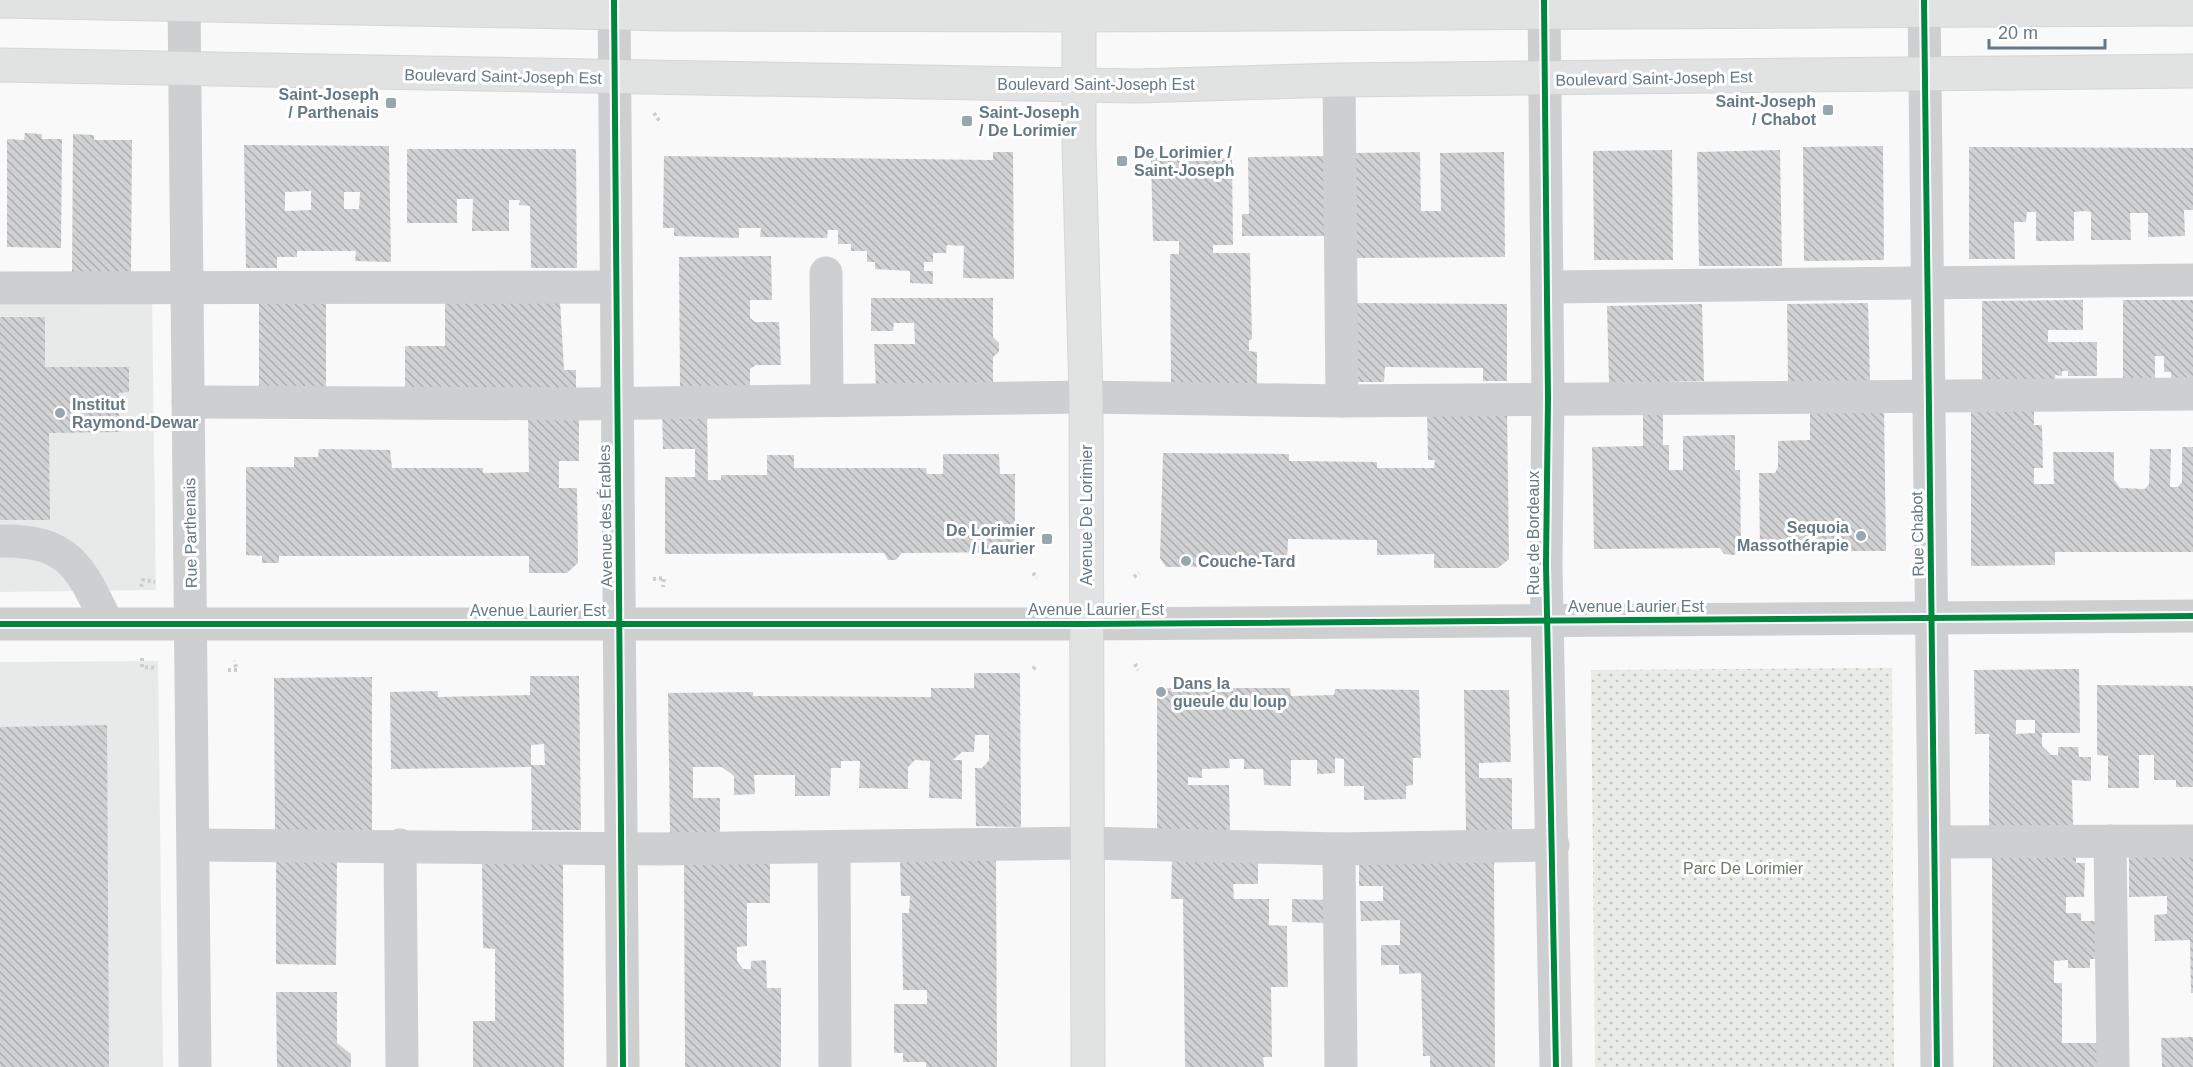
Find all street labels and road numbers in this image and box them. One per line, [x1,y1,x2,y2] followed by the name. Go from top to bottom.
[404,66,602,87] street label: Boulevard Saint-Joseph Est
[1555,68,1753,89] street label: Boulevard Saint-Joseph Est
[997,76,1195,93] street label: Boulevard Saint-Joseph Est
[595,444,615,588] street label: Avenue des Érables
[1078,444,1095,586] street label: Avenue De Lorimier
[1525,471,1542,595] street label: Rue de Bordeaux
[181,478,200,588] street label: Rue Parthenais
[1908,491,1927,577] street label: Rue Chabot
[1568,598,1704,615] street label: Avenue Laurier Est
[1028,601,1164,618] street label: Avenue Laurier Est
[470,602,606,619] street label: Avenue Laurier Est

